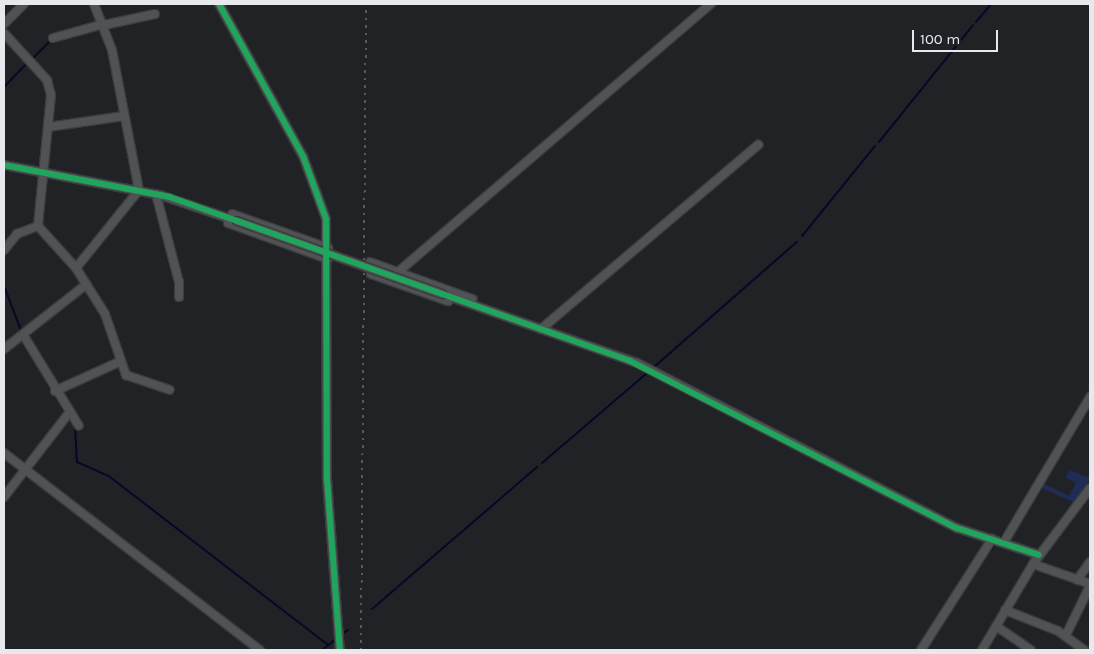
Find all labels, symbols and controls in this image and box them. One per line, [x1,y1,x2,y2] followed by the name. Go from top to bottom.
[914,20,1000,52] scale bar
[920,30,960,48] text: 100 m

